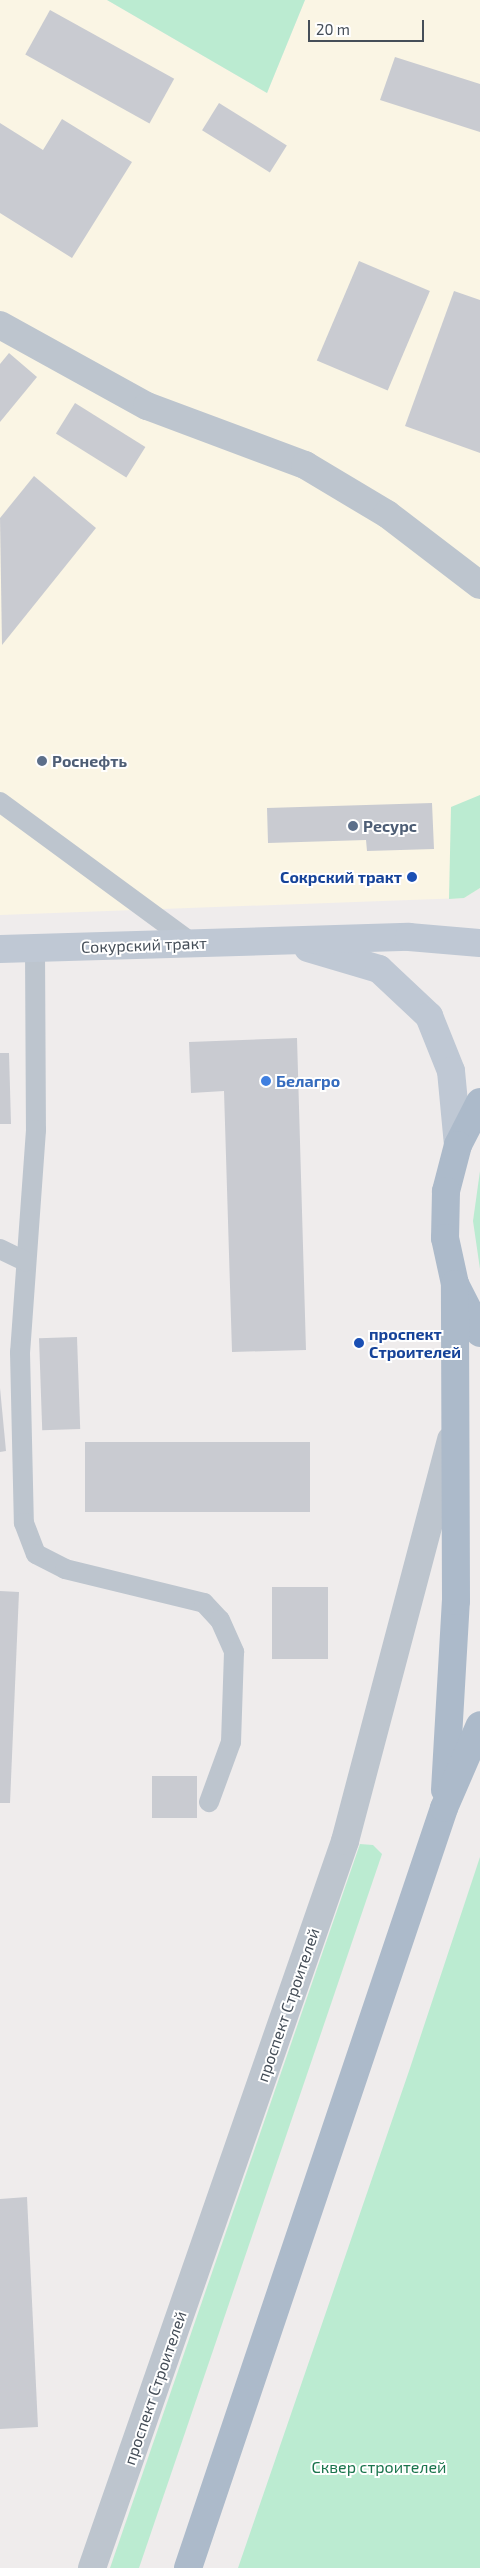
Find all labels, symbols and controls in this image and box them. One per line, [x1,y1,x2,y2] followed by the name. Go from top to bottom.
[310,10,426,42] scale bar
[316,20,350,38] text: 20 m
[52,751,127,771] place label: Роснефть
[36,755,48,767] marker: Роснефть
[363,816,417,836] place label: Ресурс
[347,820,359,832] marker: Ресурс
[280,867,402,887] place label: Сокрский тракт
[406,871,418,883] marker: Сокрский тракт
[81,933,207,957] street label: Сокурский тракт
[276,1071,340,1091] place label: Белагро
[260,1075,272,1087] marker: Белагро
[369,1324,461,1362] place label: проспект Строителей
[353,1337,365,1349] marker: проспект Строителей
[253,1925,323,2085] street label: проспект Строителей
[120,2308,190,2468] street label: проспект Строителей
[312,2457,446,2477] park label: Cквер cтроителей

